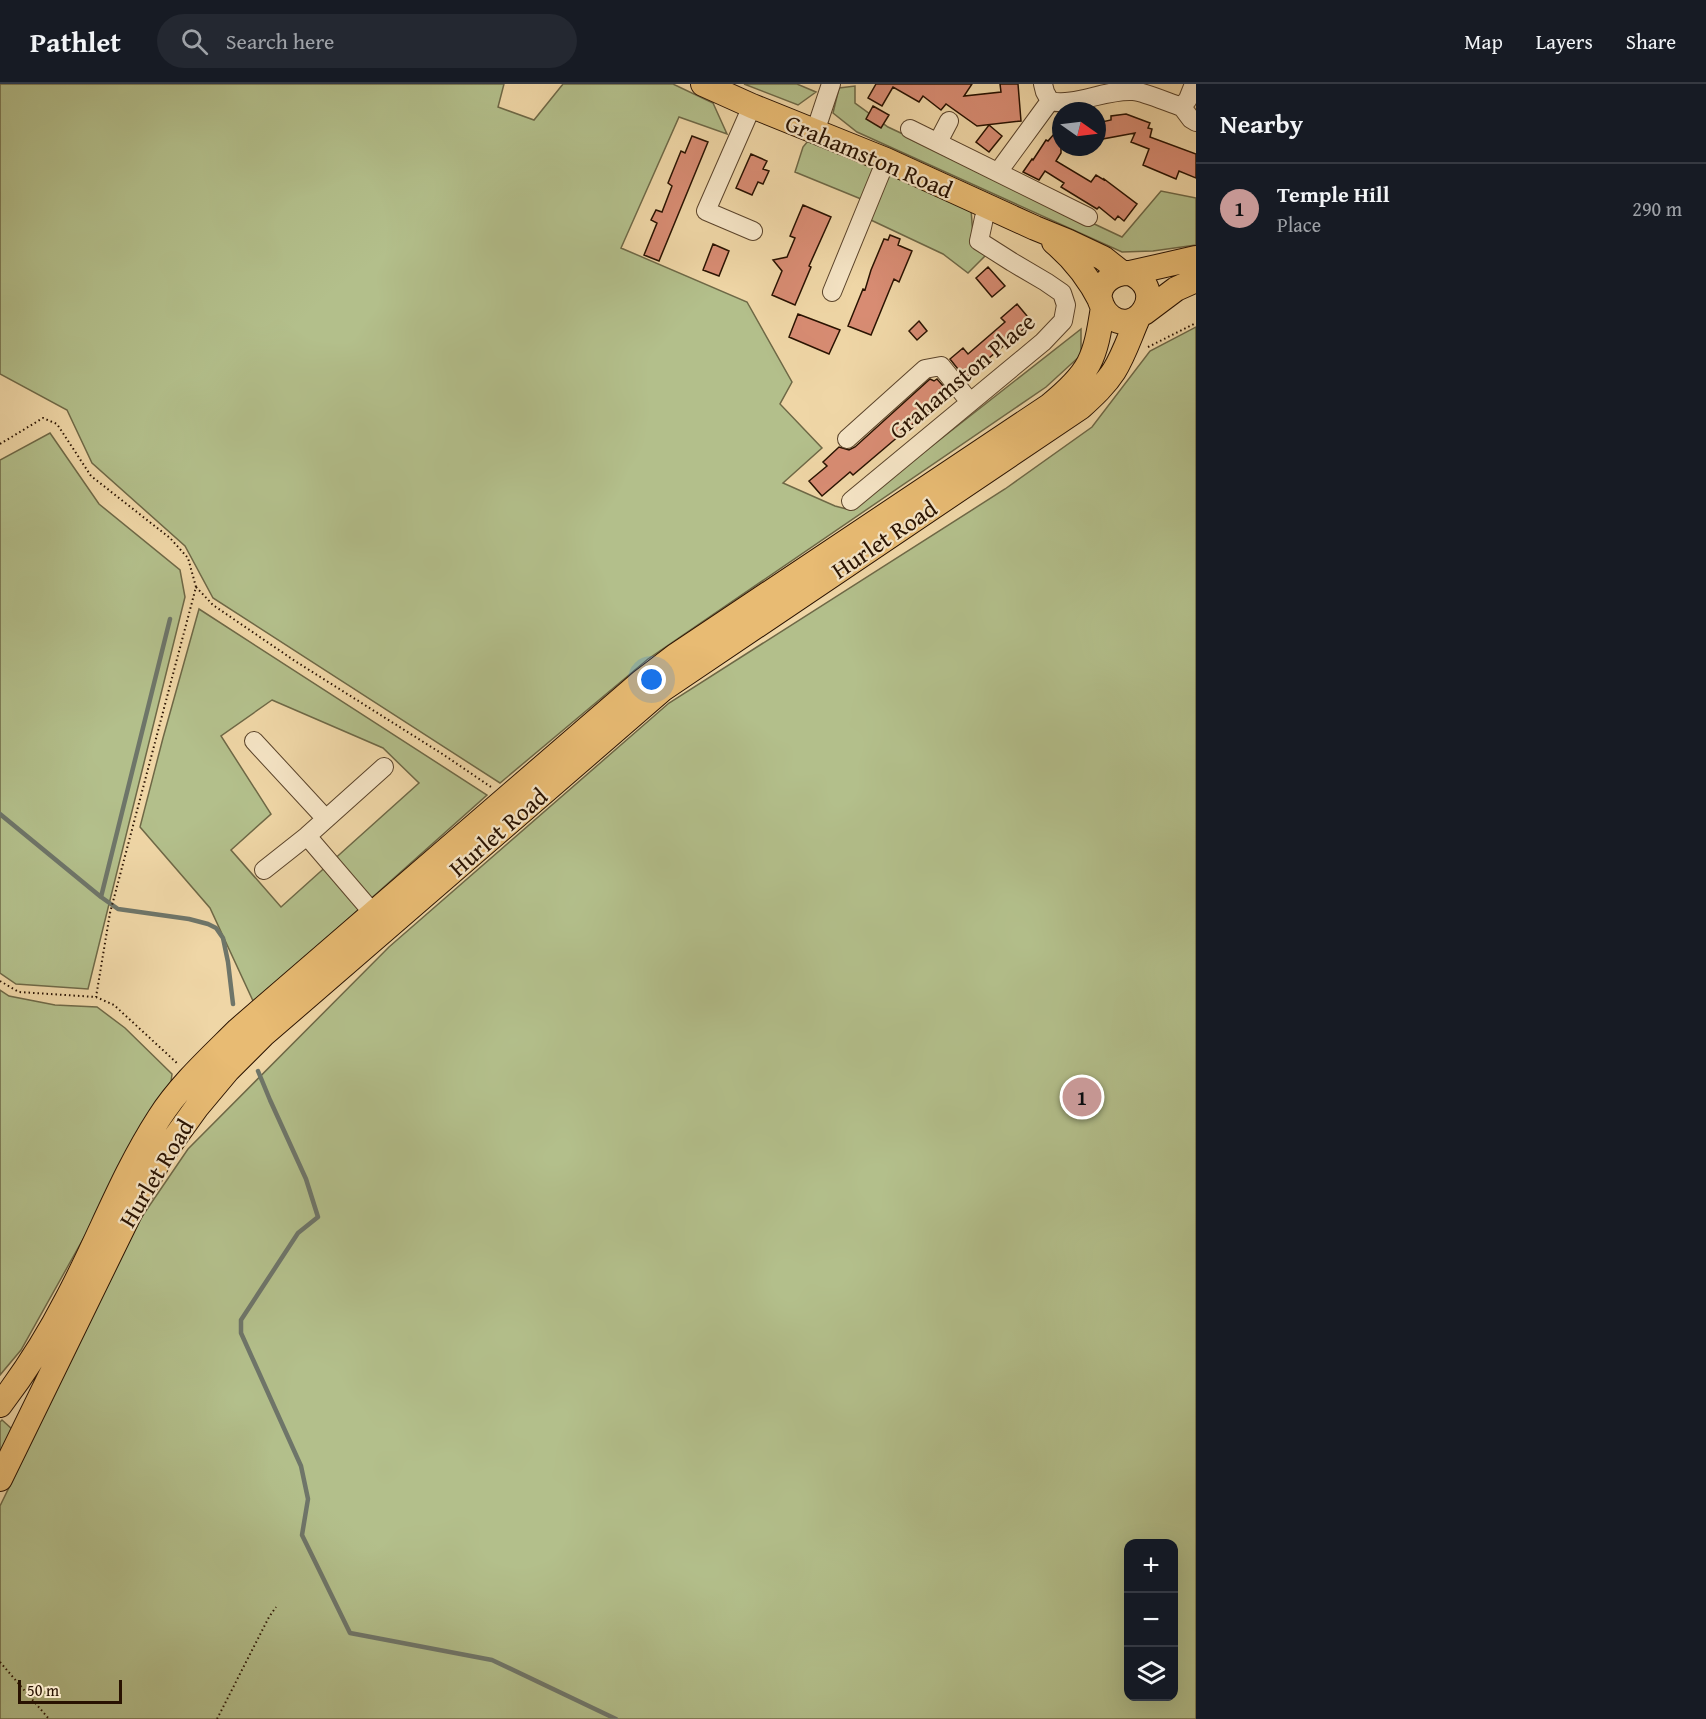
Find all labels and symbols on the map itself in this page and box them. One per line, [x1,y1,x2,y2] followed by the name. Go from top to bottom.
[1052,102,1106,156] north arrow
[780,105,958,207] street label: Grahamston Road
[881,304,1043,448] street label: Grahamston Place
[824,491,944,587] street label: Hurlet Road
[637,665,666,694] your location
[441,779,555,885] street label: Hurlet Road
[1062,1074,1102,1120] pin: 1
[110,1112,202,1234] street label: Hurlet Road
[18,1677,122,1704] scale bar

